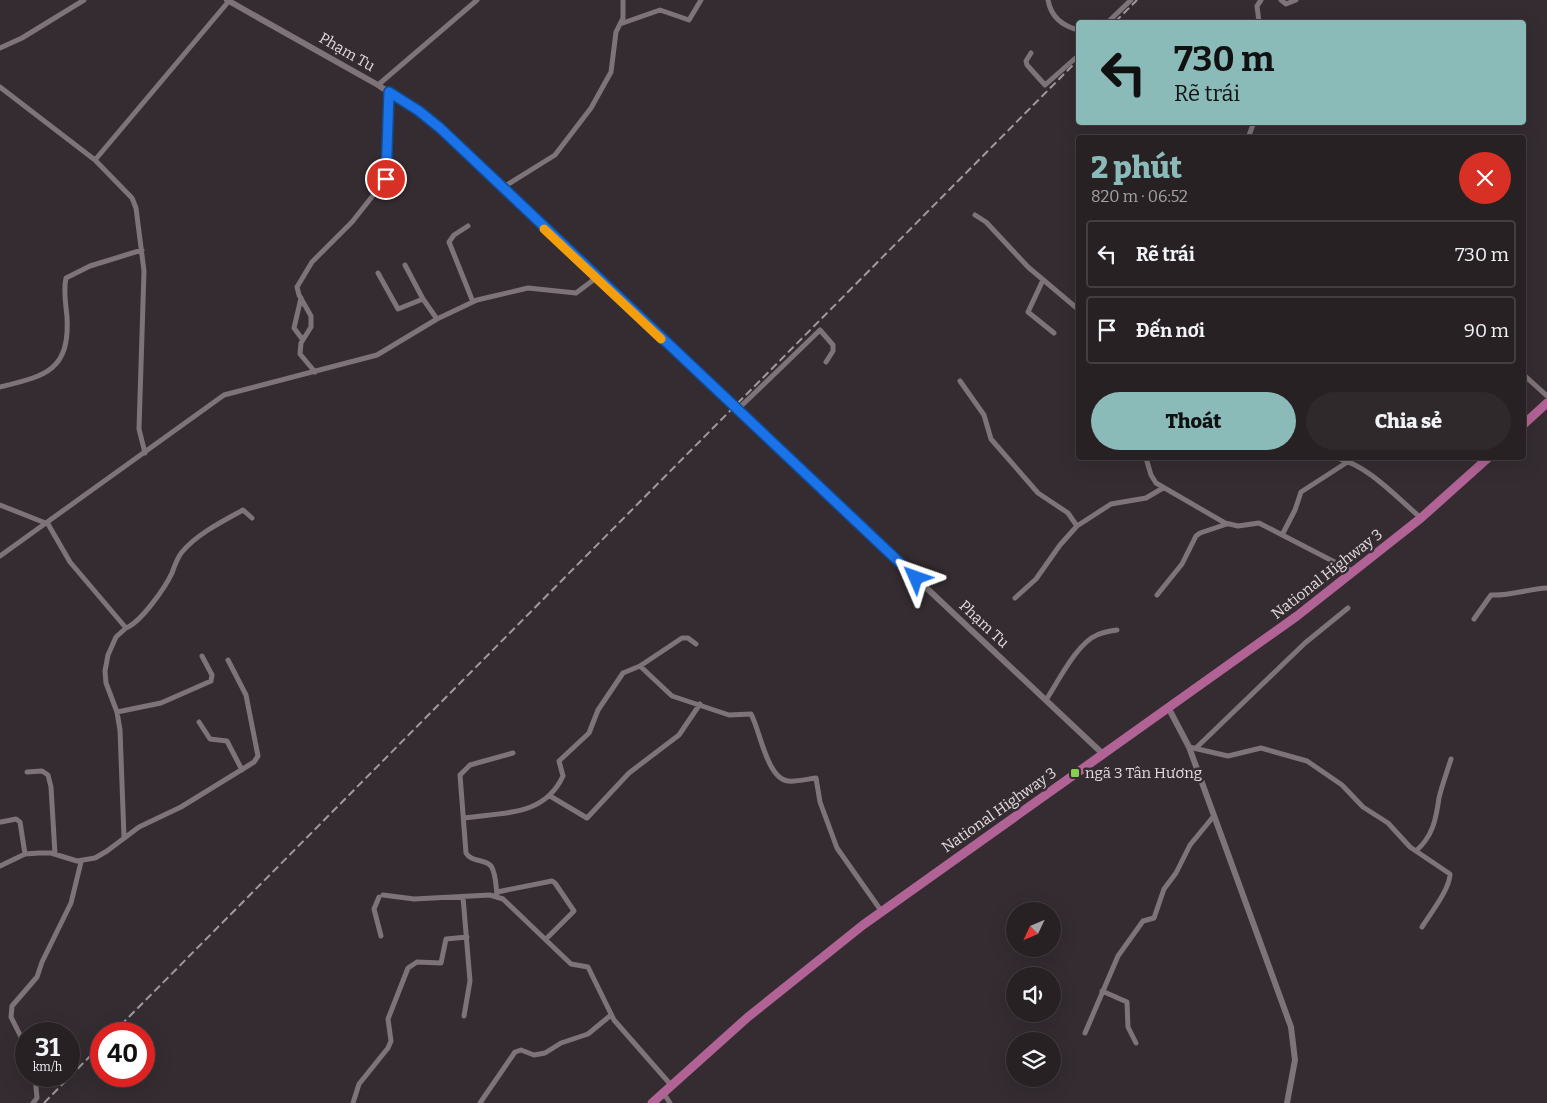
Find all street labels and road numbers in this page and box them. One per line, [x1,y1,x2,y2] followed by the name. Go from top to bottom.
[316,29,378,75] street label: Phạm Tu
[1268,525,1386,623] street label: National Highway 3
[955,596,1013,652] street label: Phạm Tu
[938,764,1060,856] street label: National Highway 3

